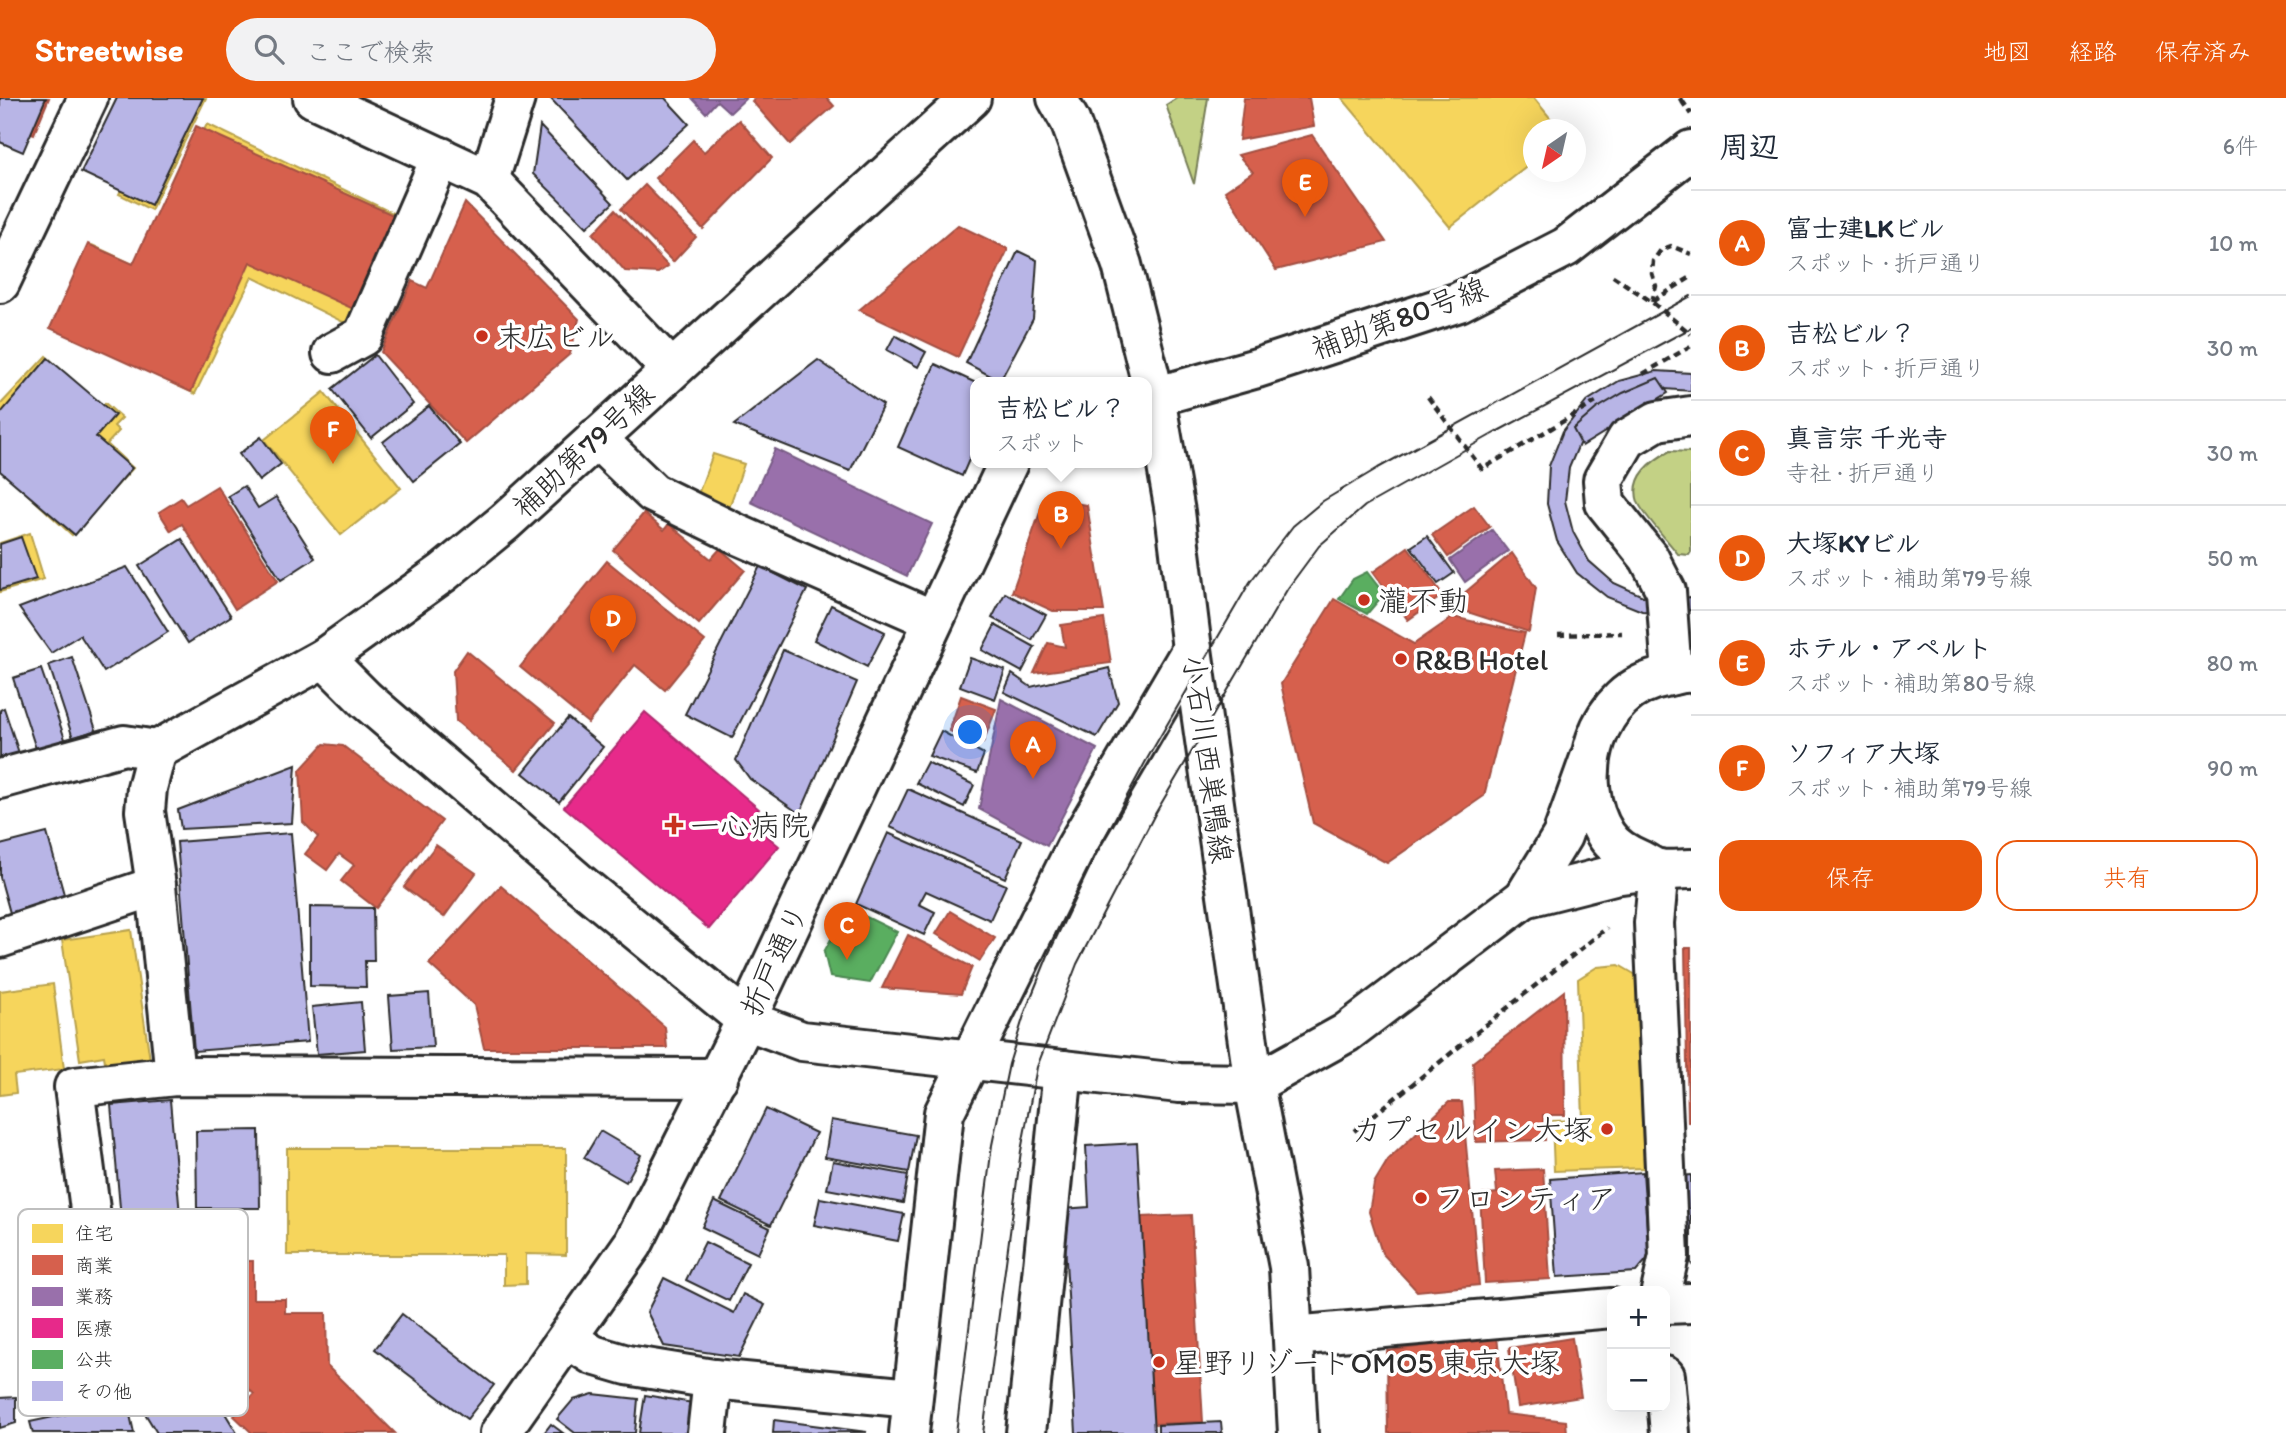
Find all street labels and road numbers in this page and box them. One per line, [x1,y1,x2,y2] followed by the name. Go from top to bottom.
[1306,269,1492,367] street label: 補助第80号線
[504,375,662,525] street label: 補助第79号線
[1175,652,1241,866] street label: 小石川西巣鴨線
[732,898,816,1022] street label: 折戸通り

